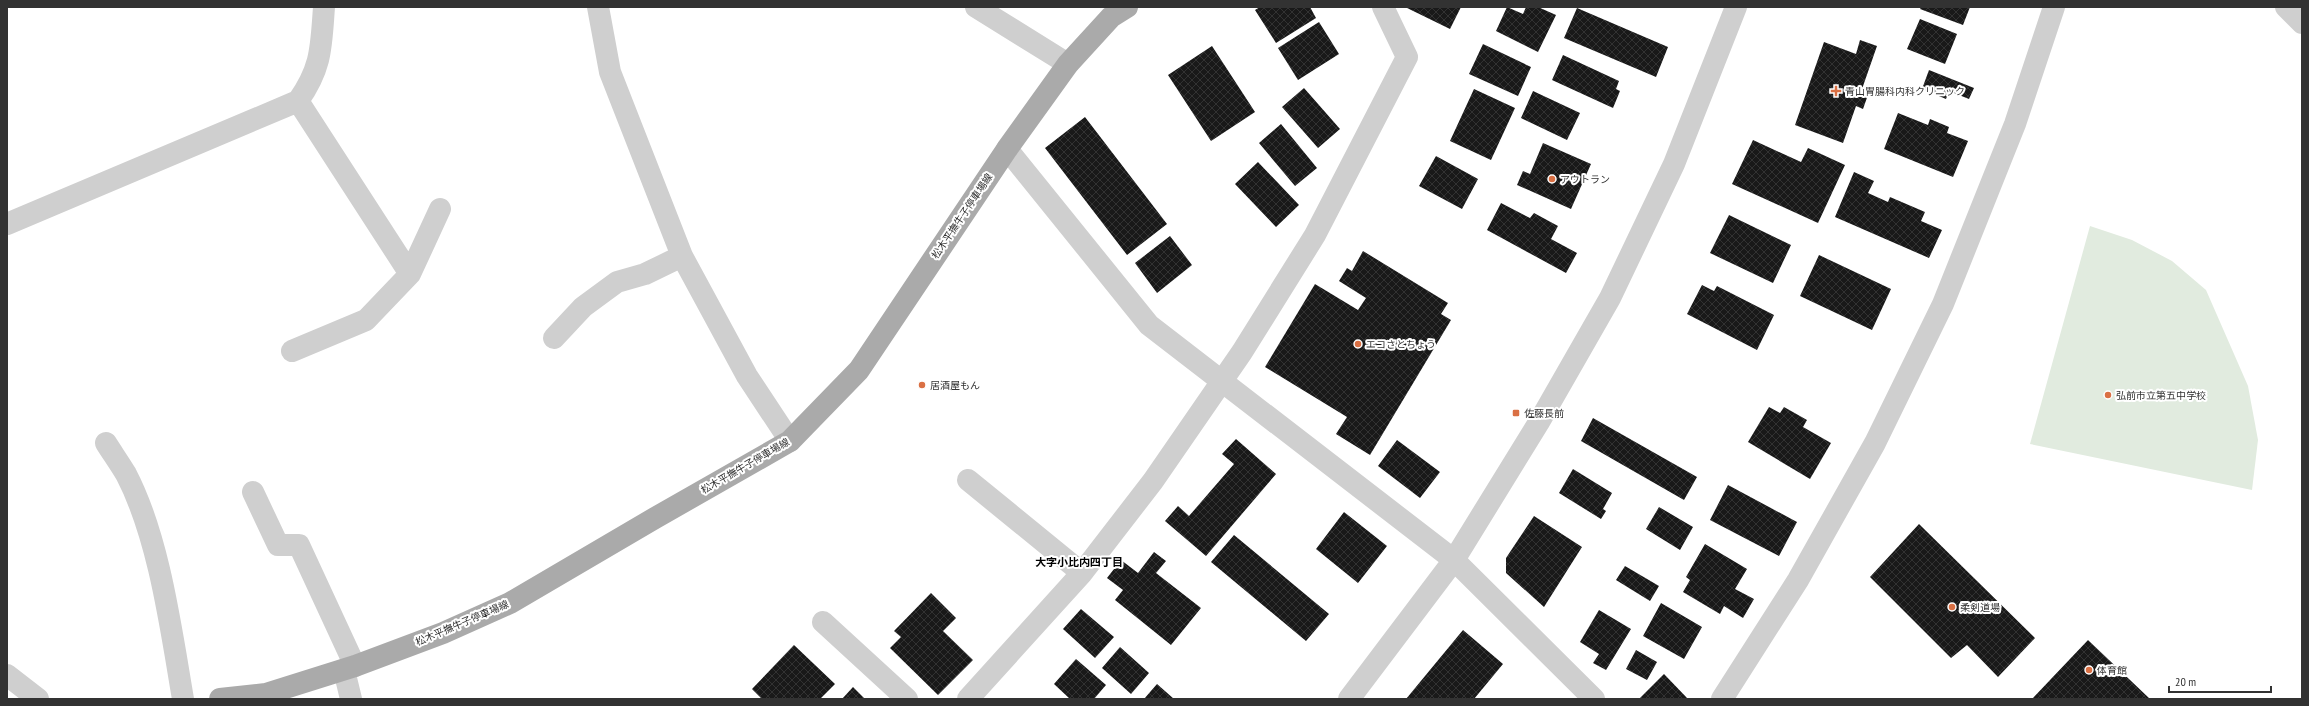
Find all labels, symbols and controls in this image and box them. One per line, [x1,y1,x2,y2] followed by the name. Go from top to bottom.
[1830,85,1842,97] marker: 青山胃腸科内科クリニック
[1845,85,1965,98] place label: 青山胃腸科内科クリニック
[929,171,995,261] street label: 松木平撫牛子停車場線
[1560,173,1610,186] place label: アウトラン
[1547,174,1557,184] marker: アウトラン
[1366,338,1436,351] place label: エコさとちょう
[1353,339,1363,349] marker: エコさとちょう
[930,379,980,392] place label: 居酒屋もん
[917,380,927,390] marker: 居酒屋もん
[2116,389,2206,402] place label: 弘前市立第五中学校
[2103,390,2113,400] marker: 弘前市立第五中学校
[1524,407,1564,420] place label: 佐藤長前
[1511,408,1521,418] marker: 佐藤長前
[698,435,792,497] street label: 松木平撫牛子停車場線
[1035,555,1123,569] district label: 大字小比内四丁目
[413,597,511,649] street label: 松木平撫牛子停車場線
[1960,601,2000,614] place label: 柔剣道場
[1947,602,1957,612] marker: 柔剣道場
[2097,664,2127,677] place label: 体育館
[2084,665,2094,675] marker: 体育館
[2169,668,2271,694] scale bar
[2175,674,2196,689] text: 20 m

